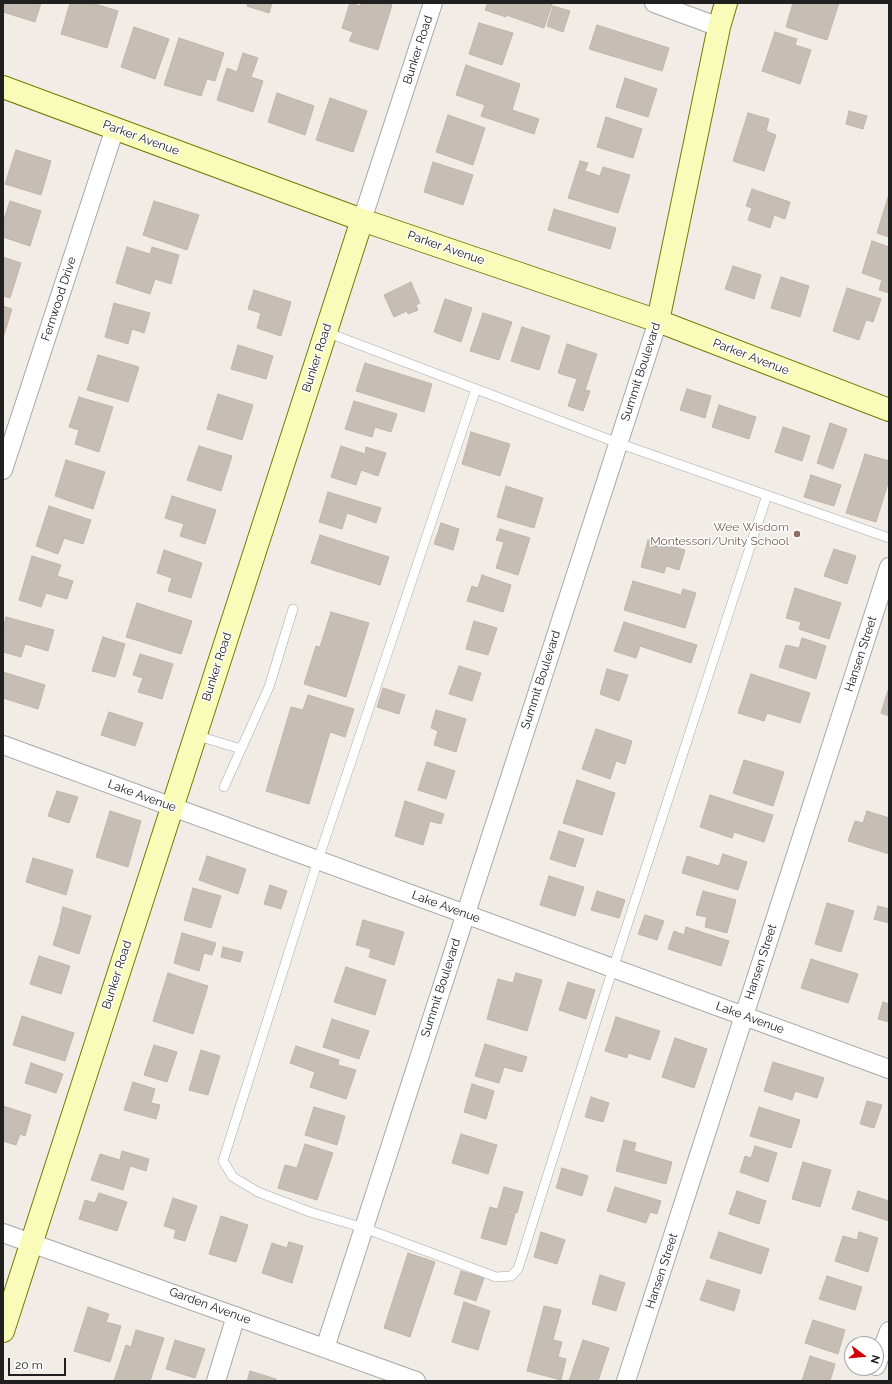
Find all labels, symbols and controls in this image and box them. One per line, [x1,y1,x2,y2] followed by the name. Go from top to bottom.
[400,14,436,86] street label: Bunker Road
[101,117,181,159] street label: Parker Avenue
[406,228,486,268] street label: Parker Avenue
[39,255,79,343] street label: Fernwood Drive
[618,321,664,423] street label: Summit Boulevard
[299,322,335,394] street label: Bunker Road
[711,336,791,378] street label: Parker Avenue
[650,520,789,548] place label: Wee Wisdom Montessori/Unity School
[792,529,802,539] marker: Wee Wisdom Montessori/Unity School
[842,614,880,694] street label: Hansen Street
[518,629,564,731] street label: Summit Boulevard
[199,631,235,703] street label: Bunker Road
[106,777,178,815] street label: Lake Avenue
[410,888,482,926] street label: Lake Avenue
[742,922,780,1002] street label: Hansen Street
[418,937,464,1039] street label: Summit Boulevard
[99,939,135,1011] street label: Bunker Road
[714,999,786,1037] street label: Lake Avenue
[643,1231,681,1311] street label: Hansen Street
[167,1285,253,1327] street label: Garden Avenue
[844,1336,884,1376] north arrow
[10,1350,68,1376] scale bar
[868,1353,882,1365] text: N
[15,1358,43,1372] text: 20 m

